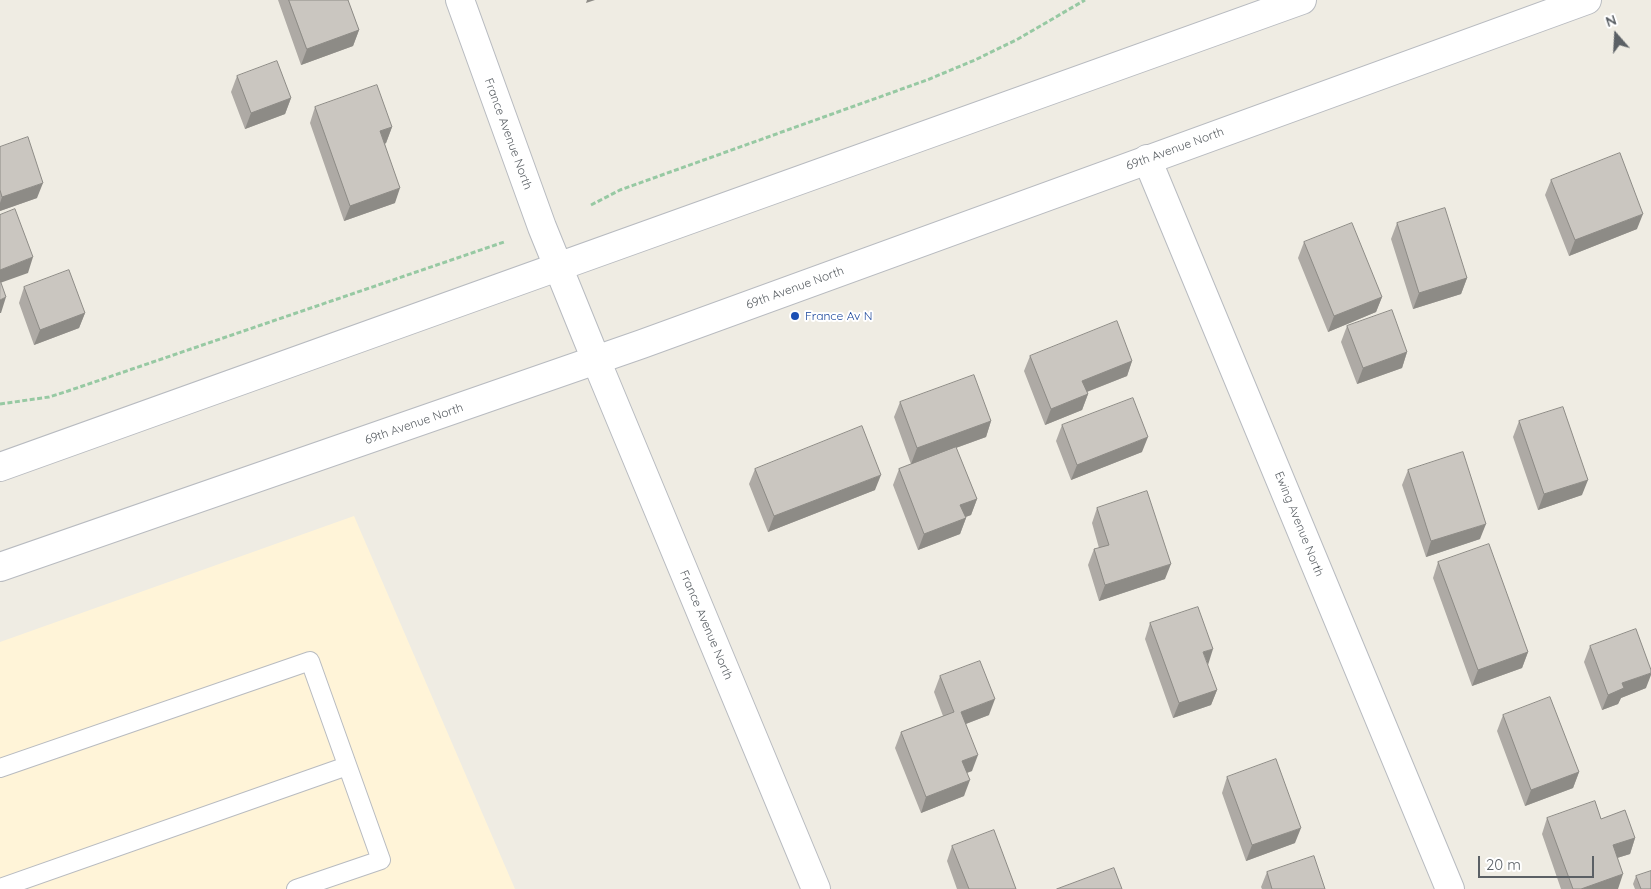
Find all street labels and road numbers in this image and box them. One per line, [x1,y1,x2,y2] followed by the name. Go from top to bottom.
[481,76,535,192] street label: France Avenue North
[1124,125,1226,173] street label: 69th Avenue North
[744,264,846,312] street label: 69th Avenue North
[363,400,465,448] street label: 69th Avenue North
[1271,469,1327,579] street label: Ewing Avenue North
[676,568,736,682] street label: France Avenue North

